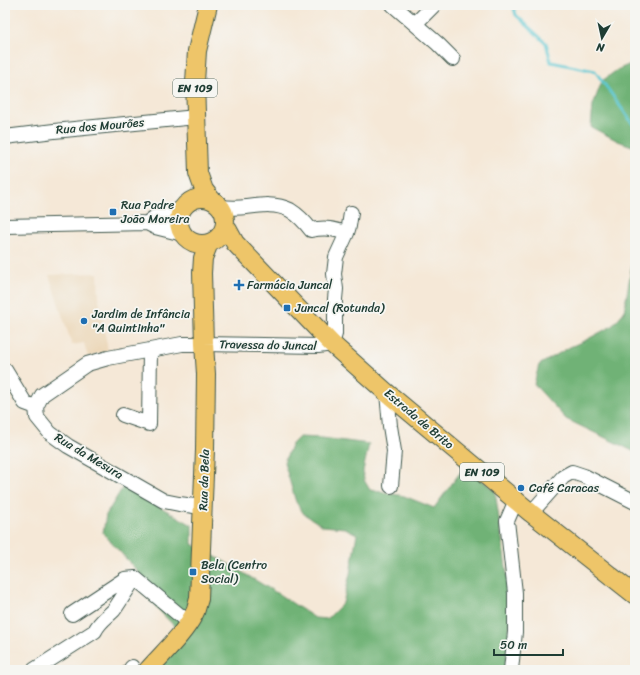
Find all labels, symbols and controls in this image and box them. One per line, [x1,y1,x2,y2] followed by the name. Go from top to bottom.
[582,18,622,58] north arrow
[595,37,607,58] text: N
[173,79,217,97] road number: EN 109
[55,111,145,141] street label: Rua dos Mourões
[120,194,190,230] place label: Rua Padre João Moreira
[108,207,118,217] marker: Rua Padre João Moreira
[247,274,333,296] place label: Farmácia Juncal
[234,280,244,290] marker: Farmácia Juncal
[294,297,385,319] place label: Juncal (Rotunda)
[91,303,191,339] place label: Jardim de Infância "A Quintinha"
[282,303,292,313] marker: Juncal (Rotunda)
[79,316,89,326] marker: Jardim de Infância "A Quintinha"
[219,333,317,357] street label: Travessa do Juncal
[379,383,459,455] street label: Estrada de Brito
[50,427,128,485] street label: Rua da Mesura
[192,448,216,511] street label: Rua da Bela
[460,463,504,481] road number: EN 109
[529,477,600,499] place label: Café Caracas
[516,483,526,493] marker: Café Caracas
[201,554,267,590] place label: Bela (Centro Social)
[188,567,198,577] marker: Bela (Centro Social)
[494,631,563,657] scale bar
[500,634,527,656] text: 50 m

